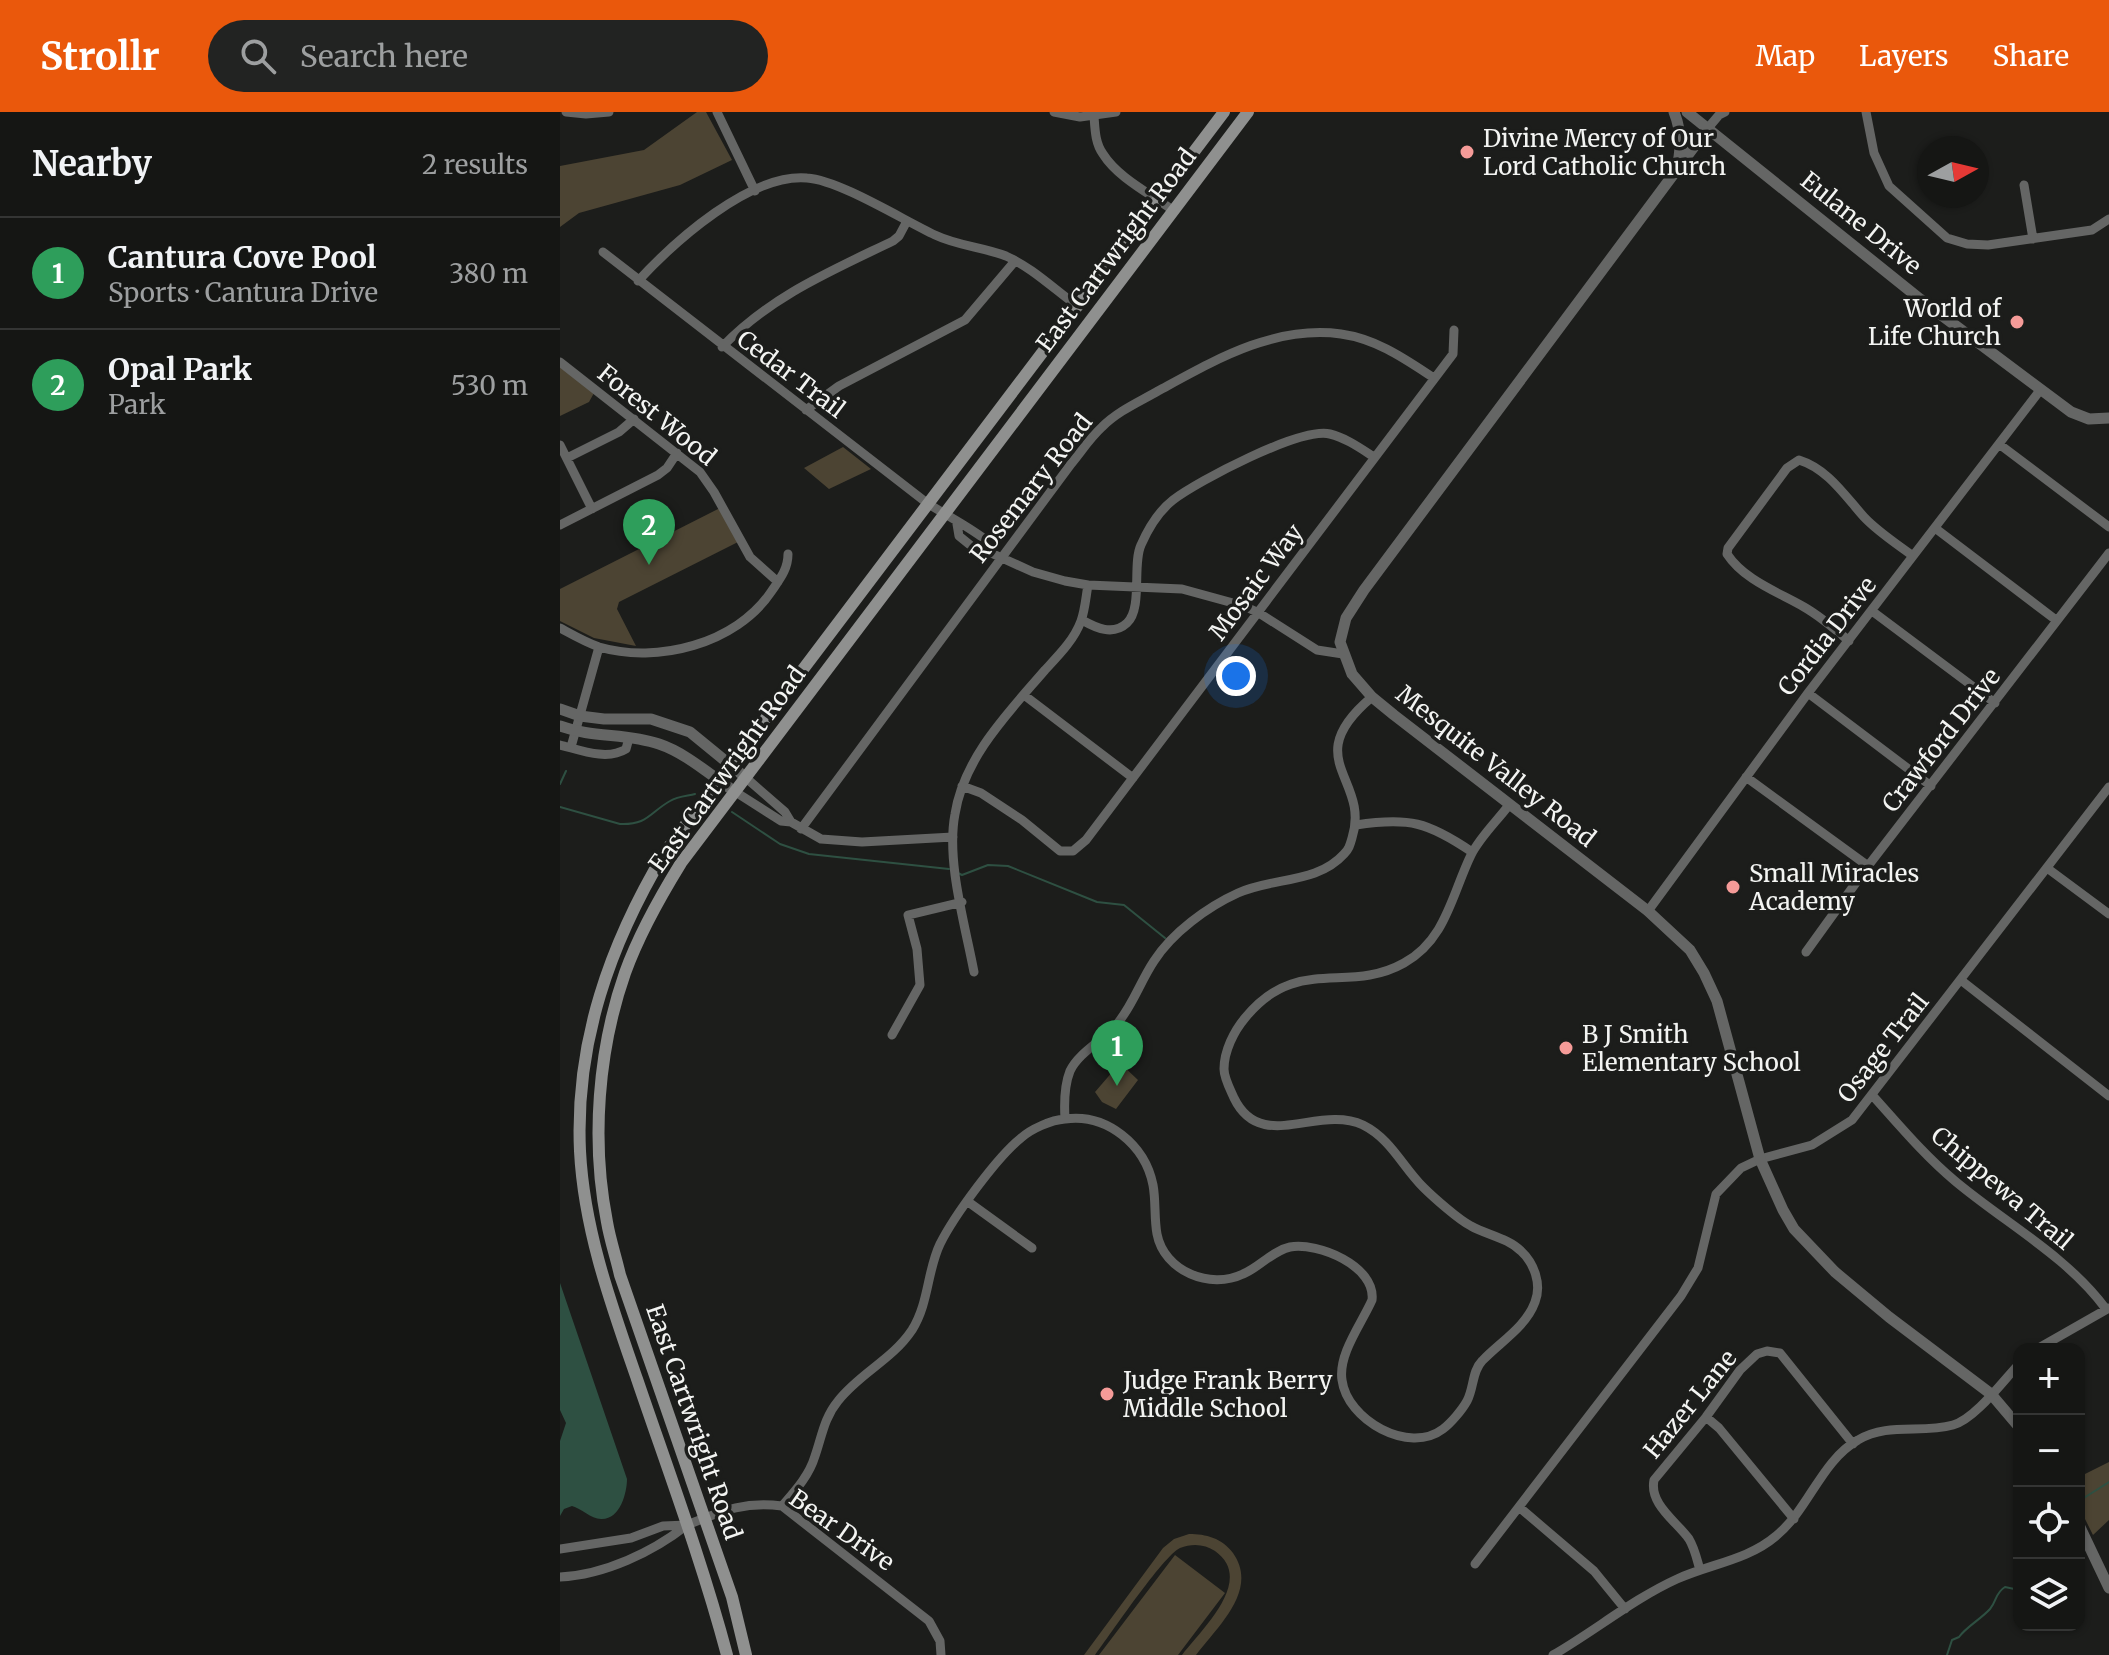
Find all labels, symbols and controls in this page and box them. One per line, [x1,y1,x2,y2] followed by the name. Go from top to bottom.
[208,20,768,92] search box
[40,33,160,80] text: Strollr
[236,34,280,78] icon: search
[300,37,468,75] text: Search here
[1755,38,1815,74] text: Map
[1859,38,1948,74] text: Layers
[1992,38,2069,74] text: Share
[1483,123,1726,182] place label: Divine Mercy of Our Lord Catholic Church
[1917,136,1989,208] north arrow
[1029,142,1203,358] street label: East Cartwright Road
[32,143,152,185] text: Nearby
[1458,143,1476,161] marker: Divine Mercy of Our Lord Catholic Church
[422,148,528,181] text: 2 results
[1794,165,1928,281] street label: Eulane Drive
[108,238,377,276] text: Cantura Cove Pool
[52,257,64,290] text: 1
[449,257,528,290] text: 380 m
[108,276,378,309] text: Sports · Cantura Drive
[1868,293,2002,352] place label: World of Life Church
[2008,313,2026,331] marker: World of Life Church
[731,323,851,425] street label: Cedar Trail
[108,350,252,388] text: Opal Park
[591,358,723,472] street label: Forest Wood
[50,369,66,402] text: 2
[451,369,528,402] text: 530 m
[108,388,166,421] text: Park
[963,407,1099,569] street label: Rosemary Road
[623,499,675,565] pin: 2
[1202,518,1310,646] street label: Mosaic Way
[1771,570,1883,702] street label: Cordia Drive
[1216,656,1256,696] your location
[642,660,812,878] street label: East Cartwright Road
[1875,662,2007,818] street label: Crawford Drive
[1390,678,1602,854] street label: Mesquite Valley Road
[1748,858,1919,917] place label: Small Miracles Academy
[1724,878,1742,896] marker: Small Miracles Academy
[1831,987,1935,1109] street label: Osage Trail
[1582,1019,1801,1078] place label: B J Smith Elementary School
[1091,1020,1143,1086] pin: 1
[1557,1039,1575,1057] marker: B J Smith Elementary School
[1925,1120,2079,1256] street label: Chippewa Trail
[639,1300,749,1544] street label: East Cartwright Road
[1637,1343,1743,1465] street label: Hazer Lane
[2013,1343,2085,1631] map controls
[2013,1343,2085,1415] button: +
[1122,1365,1332,1424] place label: Judge Frank Berry Middle School
[1098,1385,1116,1403] marker: Judge Frank Berry Middle School
[2013,1415,2085,1487] button: −
[784,1483,900,1577] street label: Bear Drive
[2013,1487,2085,1559] button: locate
[2013,1559,2085,1631] button: layers

